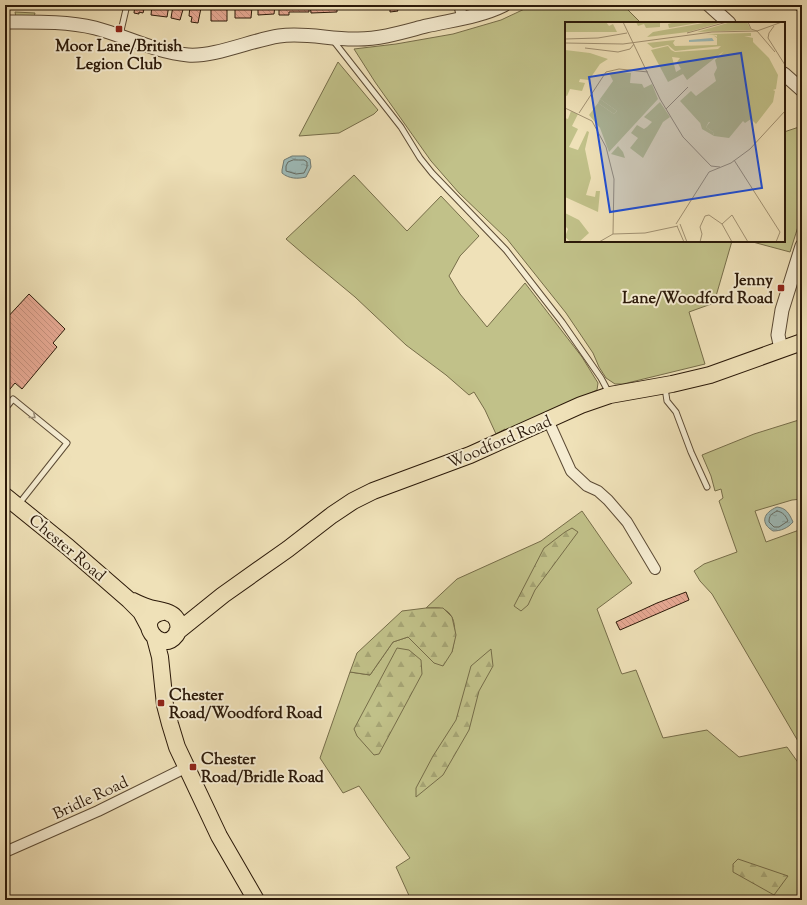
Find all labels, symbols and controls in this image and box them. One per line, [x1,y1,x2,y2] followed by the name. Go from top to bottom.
[565,22,785,242] inset map
[114,24,124,34] marker: Moor Lane/British Legion Club
[55,36,183,77] place label: Moor Lane/British Legion Club
[622,270,774,311] place label: Jenny Lane/Woodford Road
[776,283,786,293] marker: Jenny Lane/Woodford Road
[29,411,36,418] one-way arrow
[444,411,556,476] street label: Woodford Road
[23,510,110,588] street label: Chester Road
[169,685,323,726] place label: Chester Road/Woodford Road
[156,698,166,708] marker: Chester Road/Woodford Road
[201,749,325,790] place label: Chester Road/Bridle Road
[188,762,198,772] marker: Chester Road/Bridle Road
[50,772,133,827] street label: Bridle Road

